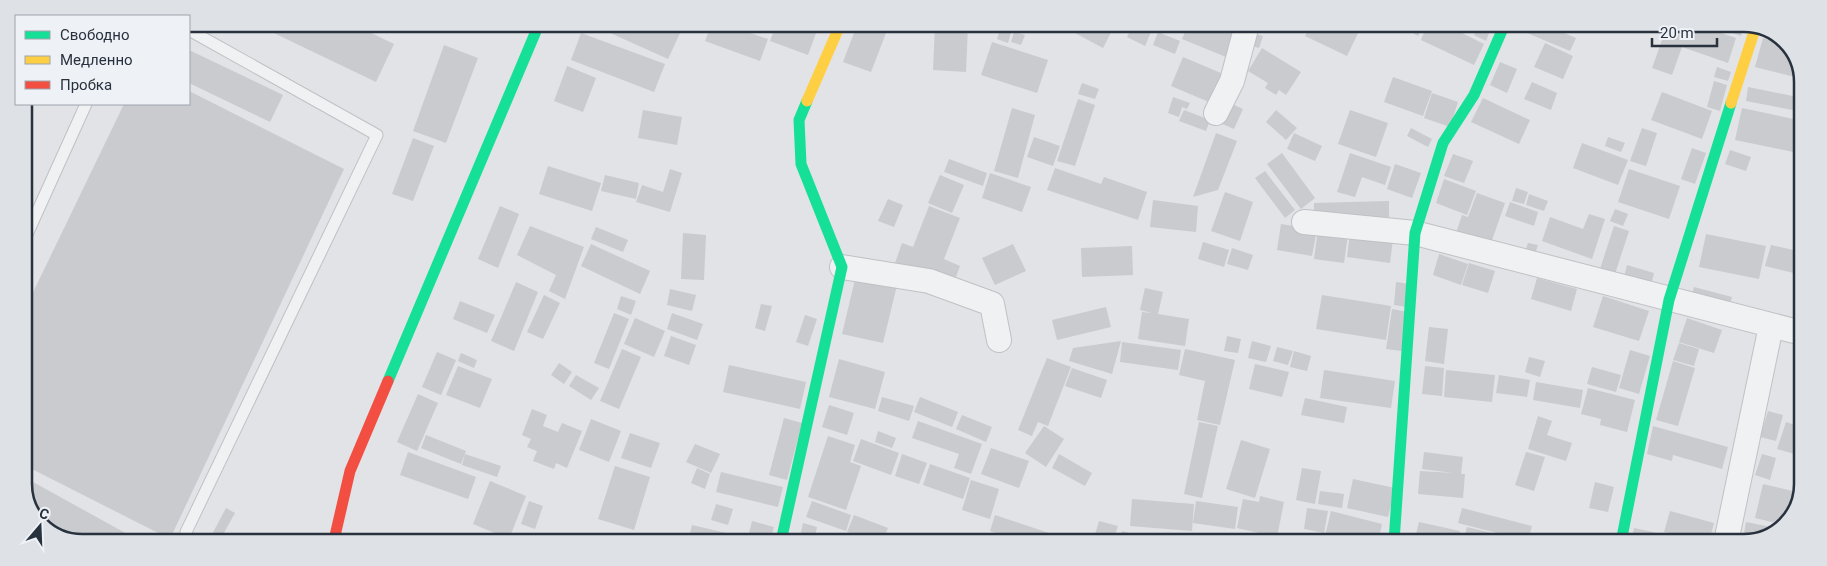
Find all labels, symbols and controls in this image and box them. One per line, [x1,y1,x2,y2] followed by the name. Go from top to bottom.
[15,15,190,105] legend
[1652,15,1717,47] scale bar
[1660,24,1694,42] text: 20 m
[60,26,129,44] text: Свободно
[60,51,133,69] text: Медленно
[60,76,112,94] text: Пробка
[15,501,65,551] north arrow
[37,505,51,523] text: С

